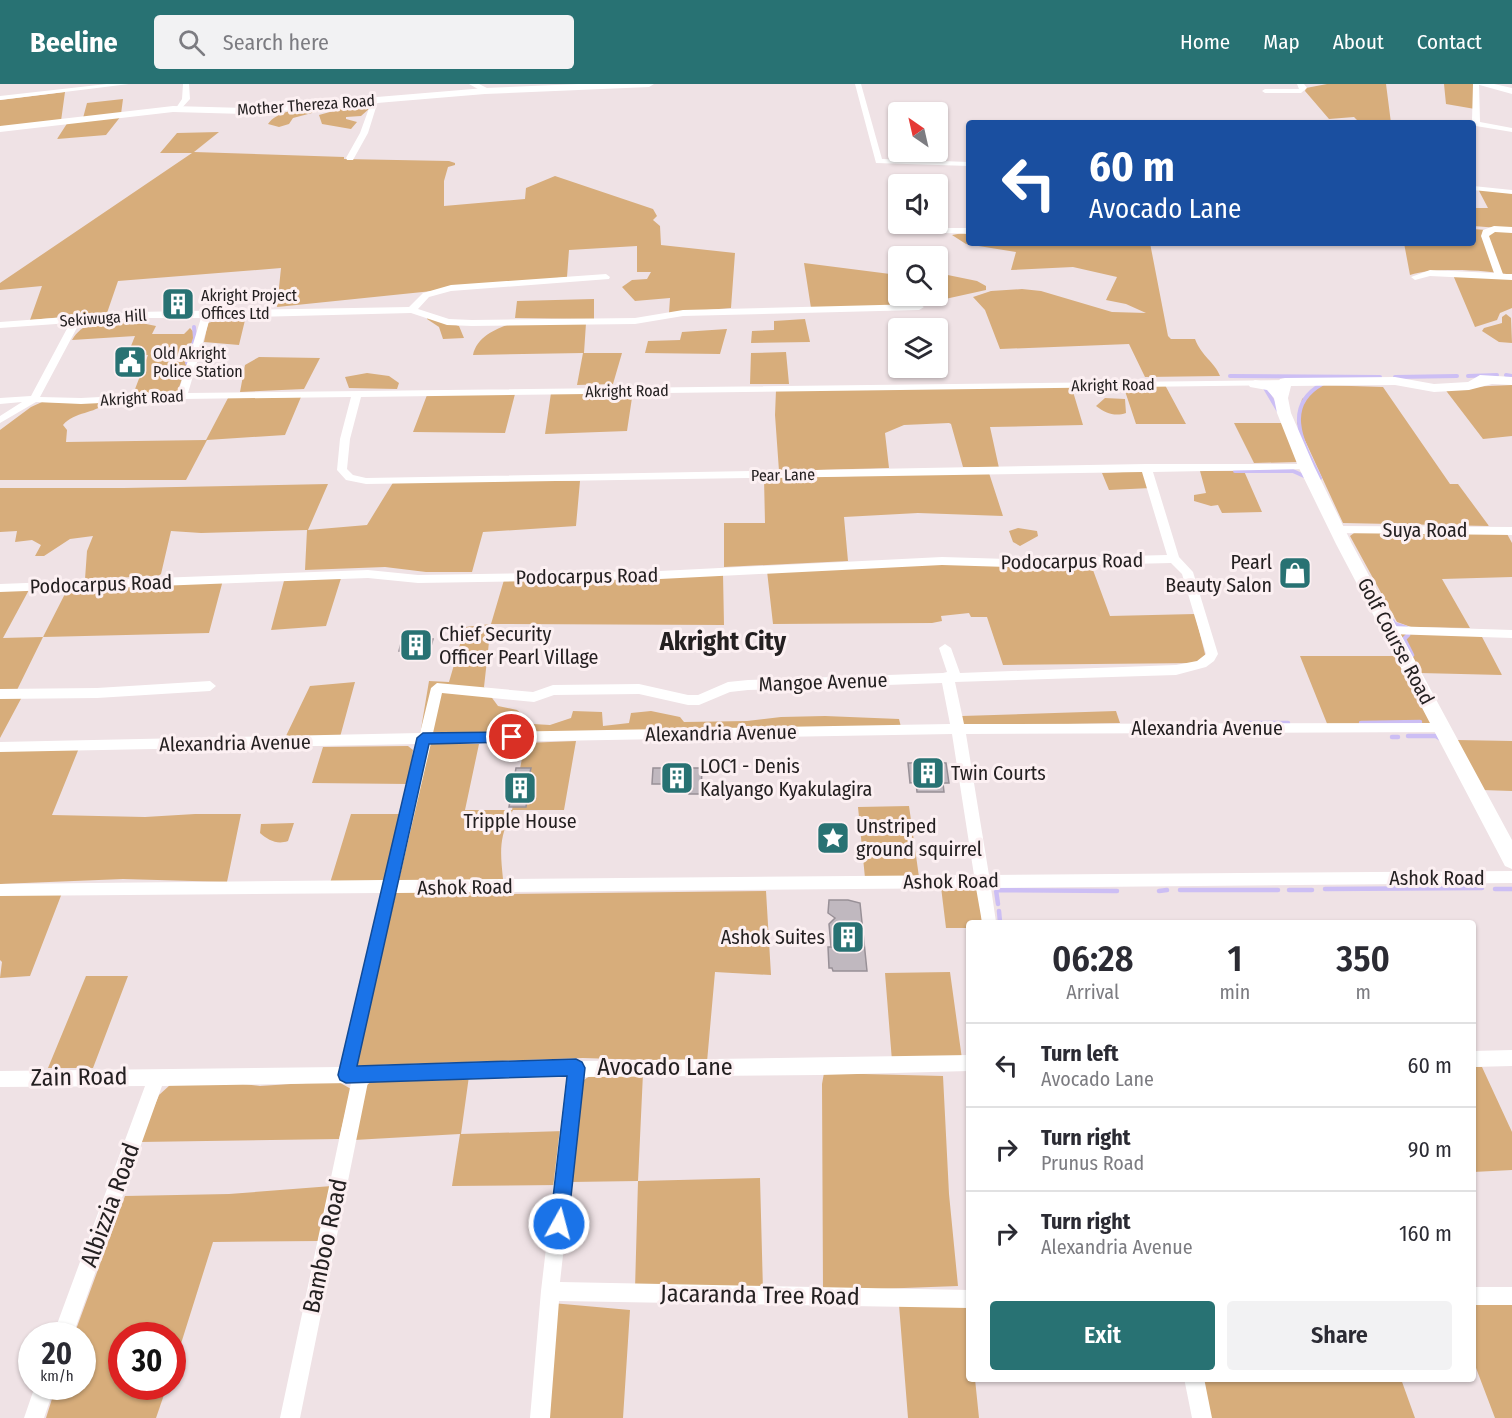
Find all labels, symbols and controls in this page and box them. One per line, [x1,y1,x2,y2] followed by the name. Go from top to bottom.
[154,15,574,69] search box
[30,26,118,59] text: Beeline
[175,26,208,59] icon: search
[223,29,329,56] text: Search here
[1180,29,1230,55] text: Home
[1263,29,1300,55] text: Map
[1333,29,1384,55] text: About
[1417,29,1482,55] text: Contact
[236,91,376,119] street label: Mother Thereza Road
[888,102,948,162] north arrow
[888,102,948,378] map controls
[1089,142,1175,192] text: 60 m
[990,144,1068,222] icon: left
[888,174,948,234] button: sound
[1089,193,1241,225] text: Avocado Lane
[888,246,948,306] button: search
[160,286,196,322] building icon: Akright Project Offices Ltd
[201,286,298,323] place label: Akright Project Offices Ltd
[59,305,147,331] street label: Sekiwuga Hill
[888,318,948,378] button: layers
[112,344,148,380] public building icon: Old Akright Police Station
[153,344,243,381] place label: Old Akright Police Station
[1071,375,1155,395] street label: Akright Road
[585,381,669,401] street label: Akright Road
[100,386,184,410] street label: Akright Road
[751,465,815,485] street label: Pear Lane
[1383,518,1467,542] street label: Suya Road
[1001,548,1143,574] street label: Podocarpus Road
[1165,550,1272,597] place label: Pearl Beauty Salon
[1277,555,1313,591] shop icon: Pearl Beauty Salon
[516,563,658,589] street label: Podocarpus Road
[29,570,173,598] street label: Podocarpus Road
[1353,574,1439,708] street label: Golf Course Road
[439,622,598,669] place label: Chief Security Officer Pearl Village
[659,626,787,657] district label: Akright City
[398,627,434,663] building icon: Chief Security Officer Pearl Village
[758,668,888,696] street label: Mangoe Avenue
[486,711,537,762] pin
[1131,716,1283,740] street label: Alexandria Avenue
[495,720,528,753] icon: arrive
[645,720,797,746] street label: Alexandria Avenue
[159,730,311,756] street label: Alexandria Avenue
[700,754,872,801] place label: LOC1 - Denis Kalyango Kyakulagira
[910,755,946,791] building icon: Twin Courts
[659,760,695,796] building icon: LOC1 - Denis Kalyango Kyakulagira
[951,761,1046,785] place label: Twin Courts
[502,770,538,806] building icon: Tripple House
[463,809,577,833] place label: Tripple House
[856,814,982,861] place label: Unstriped ground squirrel
[815,820,851,856] place icon: Unstriped ground squirrel
[1389,866,1485,890] street label: Ashok Road
[903,868,999,894] street label: Ashok Road
[417,874,513,900] street label: Ashok Road
[830,919,866,955] building icon: Ashok Suites
[721,925,825,949] place label: Ashok Suites
[1052,937,1133,981] text: 06:28
[1227,937,1242,981] text: 1
[1336,937,1390,981] text: 350
[1066,980,1119,1004] text: Arrival
[1219,980,1250,1004] text: min
[1355,980,1371,1004] text: m
[1041,1040,1119,1067] text: Turn left
[990,1049,1023,1082] icon: left
[1408,1052,1452,1079] text: 60 m
[597,1053,733,1081] street label: Avocado Lane
[30,1062,128,1092] street label: Zain Road
[1041,1067,1154,1091] text: Avocado Lane
[1041,1124,1130,1151] text: Turn right
[990,1133,1023,1166] icon: right
[1408,1136,1452,1163] text: 90 m
[75,1139,145,1271] street label: Albizzia Road
[1041,1151,1144,1175] text: Prunus Road
[297,1176,353,1316] street label: Bamboo Road
[527,1192,591,1256] position arrow
[1041,1208,1130,1235] text: Turn right
[990,1217,1023,1250] icon: right
[1399,1220,1452,1247] text: 160 m
[1041,1235,1193,1259] text: Alexandria Avenue
[660,1279,860,1311] street label: Jacaranda Tree Road
[990,1301,1215,1370] button: Exit
[1227,1301,1452,1370] button: Share
[108,1322,186,1400] speed limit sign: 30
[42,1336,72,1372] text: 20
[40,1367,74,1385] text: km/h

